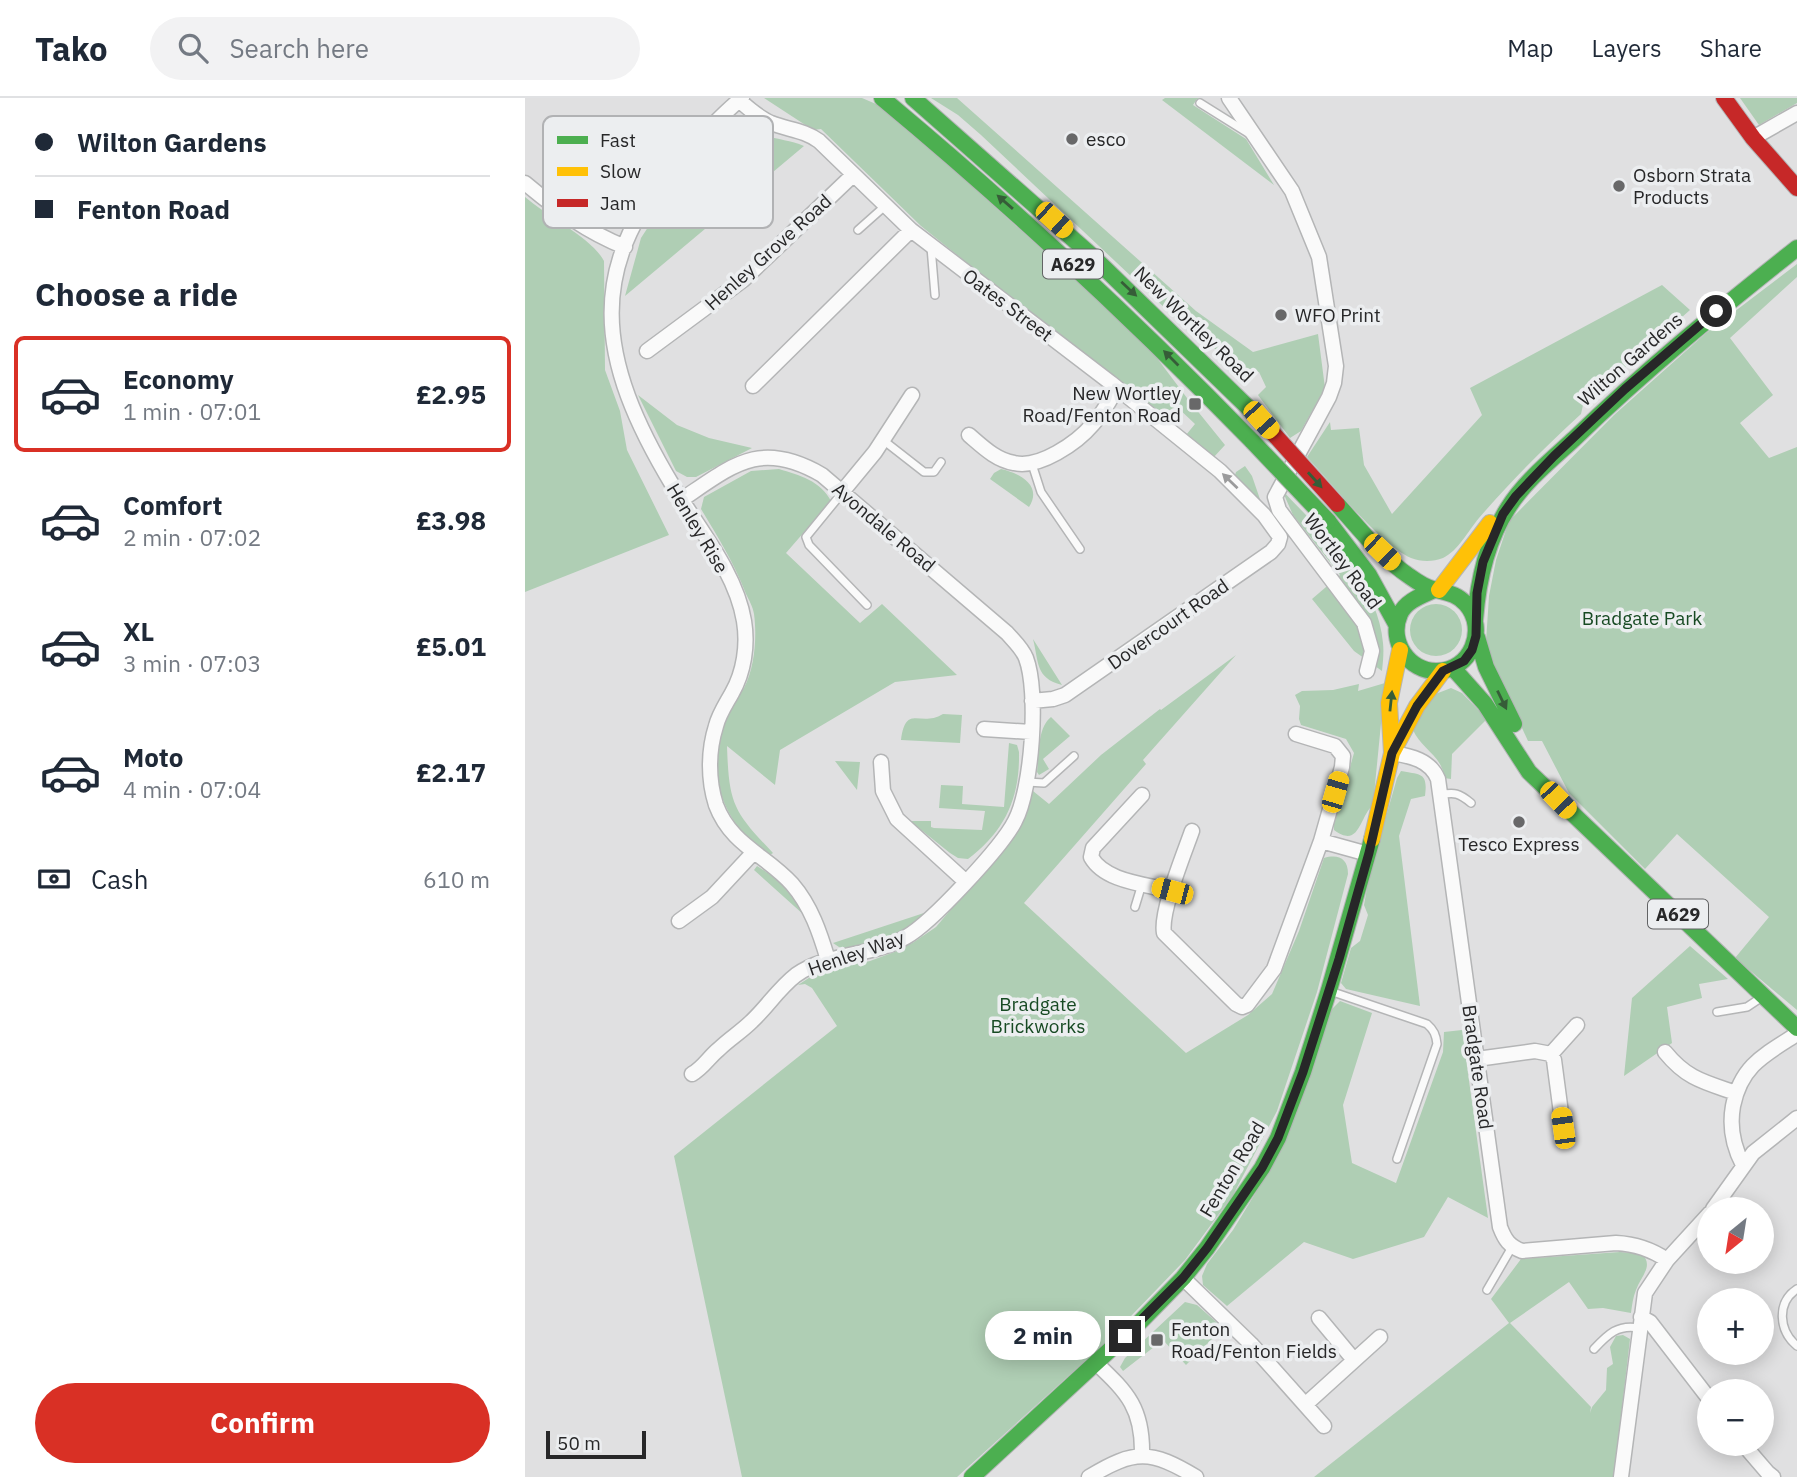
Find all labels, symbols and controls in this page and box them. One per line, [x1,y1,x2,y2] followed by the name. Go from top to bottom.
[150,17,640,80] search box
[35,27,108,70] text: Tako
[174,29,212,67] icon: search
[230,31,369,65] text: Search here
[1507,32,1554,64] text: Map
[1592,32,1662,64] text: Layers
[1700,32,1762,64] text: Share
[543,116,773,228] legend
[77,125,267,159] text: Wilton Gardens
[1086,127,1126,151] place label: esco
[600,128,636,152] text: Fast
[1064,131,1080,147] marker: esco
[600,159,641,183] text: Slow
[1633,163,1751,209] place label: Osborn Strata Products
[1611,178,1627,194] marker: Osborn Strata Products
[700,189,836,315] street label: Henley Grove Road
[600,191,636,215] text: Jam
[77,192,230,226] text: Fenton Road
[996,194,1014,210] one-way arrow
[1032,198,1077,242] car
[1043,250,1103,279] road number: A629
[1129,261,1259,387] street label: New Wortley Road
[958,263,1058,347] street label: Oates Street
[35,273,238,315] text: Choose a ride
[1120,281,1137,297] one-way arrow
[1700,295,1732,327] route start
[1295,303,1381,327] place label: WFO Print
[1273,307,1289,323] marker: WFO Print
[1573,307,1687,411] street label: Wilton Gardens
[1162,349,1179,366] one-way arrow
[123,362,234,396] text: Economy
[39,363,102,426] icon: car
[416,377,486,411] text: £2.95
[1022,381,1182,427] place label: New Wortley Road/Fenton Road
[123,396,261,426] text: 1 min · 07:01
[1187,396,1203,412] marker: New Wortley Road/Fenton Road
[1240,397,1283,443] car
[1307,471,1323,488] one-way arrow
[1222,474,1239,490] one-way arrow
[828,477,940,577] street label: Avondale Road
[662,479,734,577] street label: Henley Rise
[123,488,222,522] text: Comfort
[39,489,102,552] icon: car
[416,503,486,537] text: £3.98
[1299,508,1387,614] street label: Wortley Road
[123,522,261,552] text: 2 min · 07:02
[1360,530,1405,574] car
[1103,573,1233,675] street label: Dovercourt Road
[1582,606,1702,630] park label: Bradgate Park
[123,614,154,648] text: XL
[39,615,102,678] icon: car
[416,629,486,663] text: £5.01
[123,648,261,678] text: 3 min · 07:03
[1386,690,1397,712] one-way arrow
[1496,690,1508,710] one-way arrow
[123,740,183,774] text: Moto
[39,741,102,804] icon: car
[416,755,486,789] text: £2.17
[1320,769,1351,815] car
[123,774,261,804] text: 4 min · 07:04
[1536,778,1581,822] car
[1511,814,1527,830] marker: Tesco Express
[1458,832,1580,856] place label: Tesco Express
[35,860,73,898] icon: cash
[91,862,148,896] text: Cash
[423,864,490,894] text: 610 m
[1149,875,1196,907] car
[1648,900,1708,928] road number: A629
[805,925,908,981] street label: Henley Way
[991,992,1085,1038] park label: Bradgate Brickworks
[1457,1003,1499,1131] street label: Bradgate Road
[1550,1106,1577,1150] car
[1194,1117,1270,1221] street label: Fenton Road
[1697,1197,1775,1274] north arrow
[1697,1197,1774,1456] map controls
[1697,1288,1774,1365] button: +
[985,1312,1101,1360] callout: 2 min
[1171,1317,1337,1363] place label: Fenton Road/Fenton Fields
[1013,1320,1073,1350] text: 2 min
[1109,1320,1141,1352] route end
[1149,1332,1165,1348] marker: Fenton Road/Fenton Fields
[1697,1379,1774,1456] button: −
[35,1383,490,1463] button: Confirm
[546,1428,646,1460] scale bar
[557,1431,601,1455] text: 50 m

